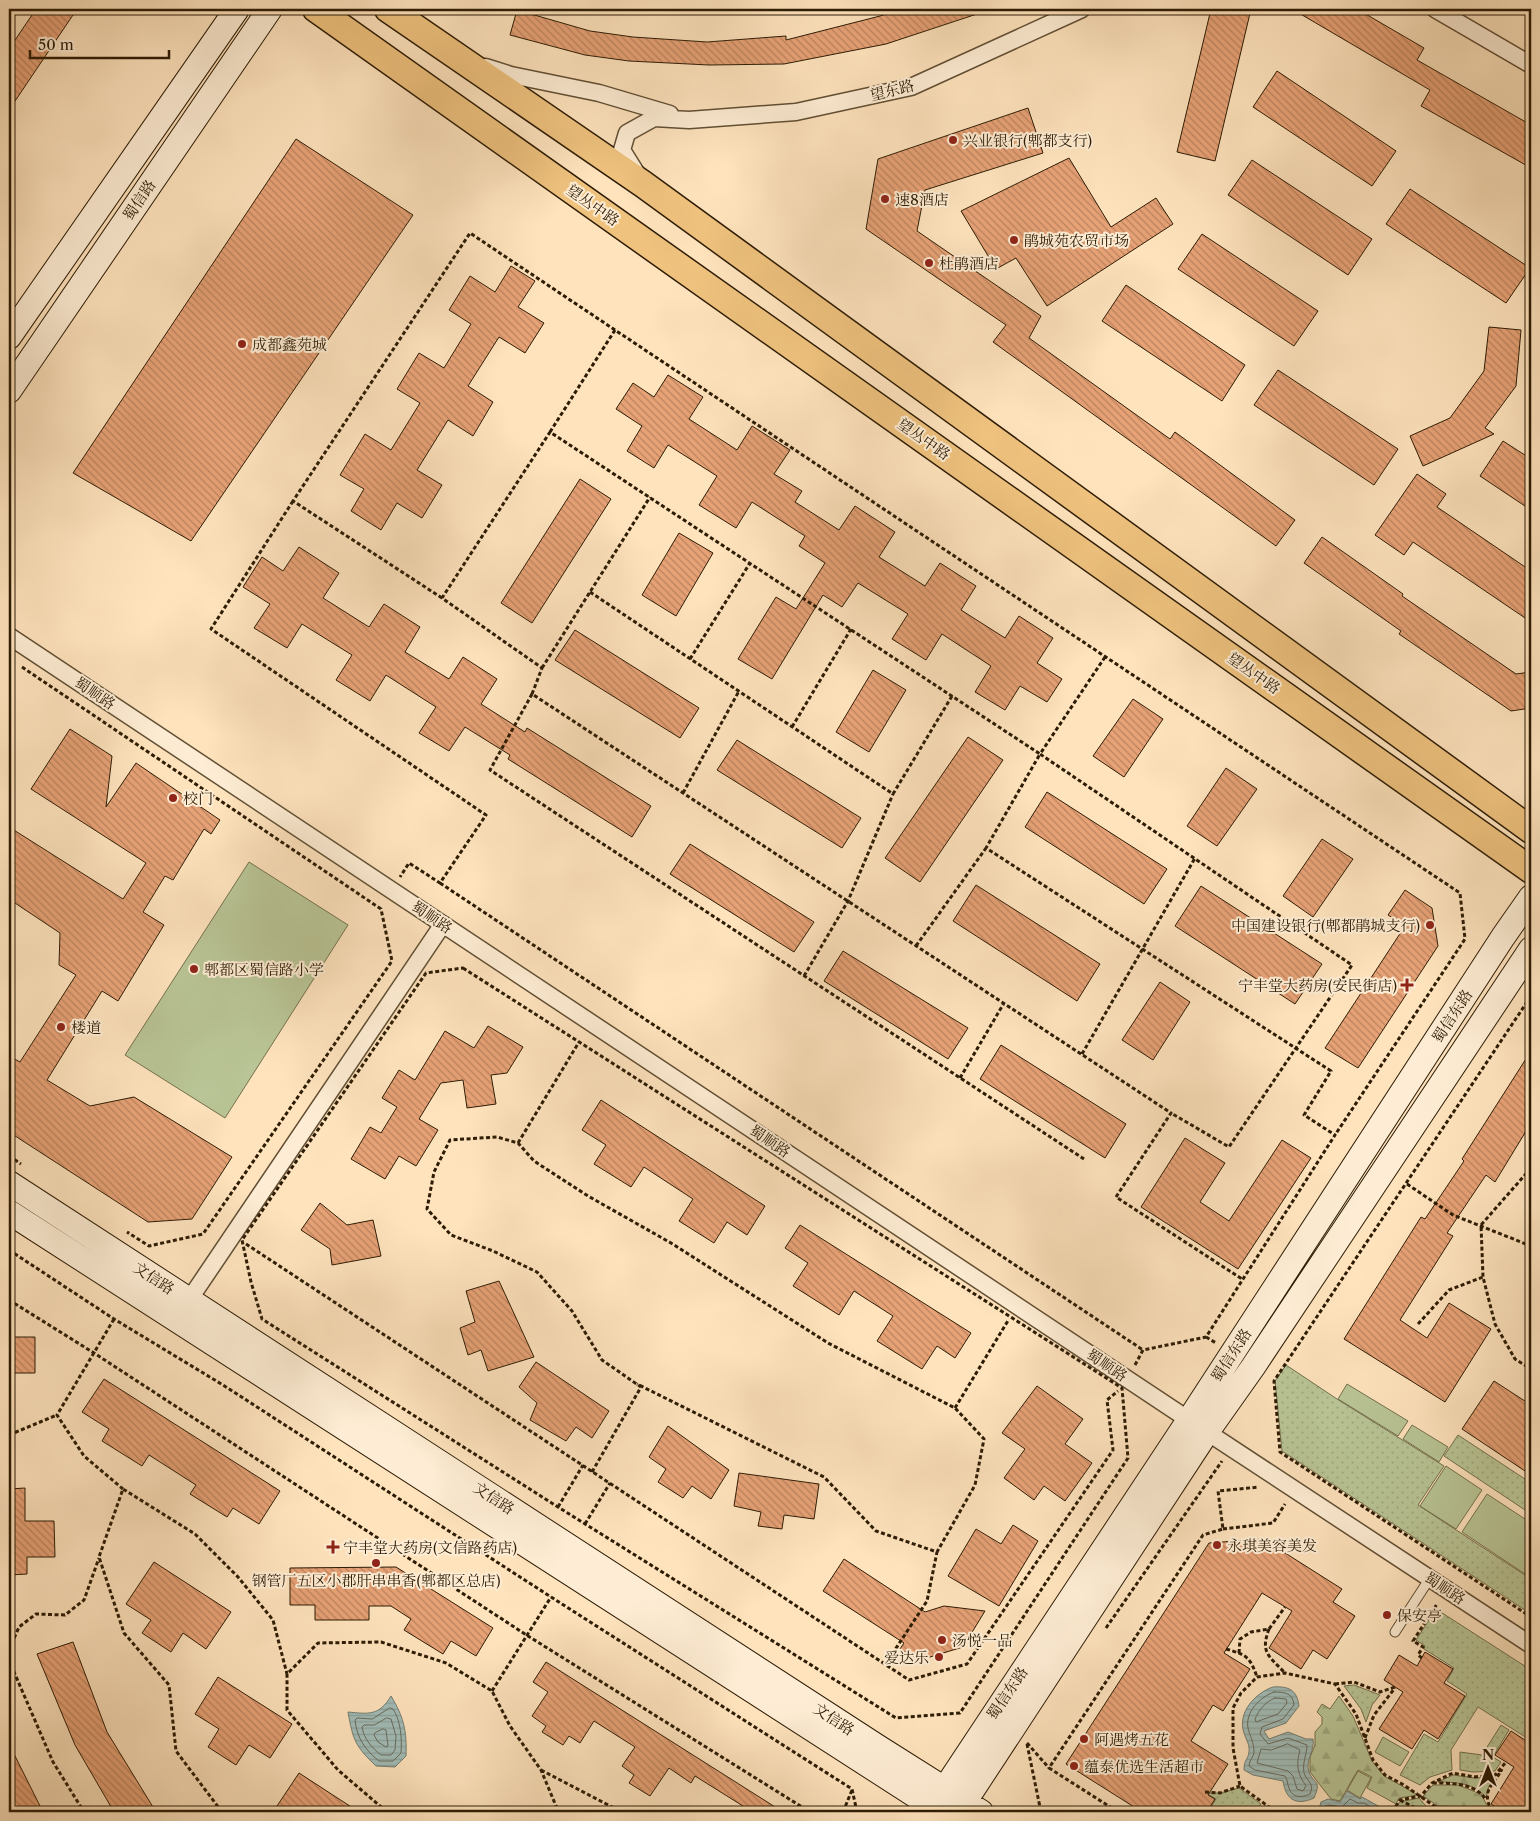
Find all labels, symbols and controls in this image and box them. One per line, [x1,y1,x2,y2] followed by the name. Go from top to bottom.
[30,28,169,60] scale bar
[38,35,74,54] text: 50 m
[868,75,916,105] street label: 望东路
[963,131,1092,150] place label: 兴业银行(郫都支行)
[947,134,959,146] marker: 兴业银行(郫都支行)
[119,176,159,224] street label: 蜀信路
[563,180,623,230] street label: 望丛中路
[895,190,949,209] place label: 速8酒店
[879,193,891,205] marker: 速8酒店
[1024,231,1129,250] place label: 鹃城苑农贸市场
[1008,234,1020,246] marker: 鹃城苑农贸市场
[939,254,999,273] place label: 杜鹃酒店
[923,257,935,269] marker: 杜鹃酒店
[252,335,327,354] place label: 成都鑫苑城
[236,338,248,350] marker: 成都鑫苑城
[894,414,954,464] street label: 望丛中路
[1224,648,1284,698] street label: 望丛中路
[71,673,119,713] street label: 蜀顺路
[183,789,213,808] place label: 校门
[167,792,179,804] marker: 校门
[408,897,456,937] street label: 蜀顺路
[1231,916,1420,935] place label: 中国建设银行(郫都鹃城支行)
[1424,919,1436,931] marker: 中国建设银行(郫都鹃城支行)
[204,960,324,979] place label: 郫都区蜀信路小学
[188,963,200,975] marker: 郫都区蜀信路小学
[1238,976,1397,995] place label: 宁丰堂大药房(安民街店)
[1401,979,1413,991] marker: 宁丰堂大药房(安民街店)
[1428,986,1476,1046] street label: 蜀信东路
[71,1018,101,1037] place label: 楼道
[55,1021,67,1033] marker: 楼道
[746,1121,794,1161] street label: 蜀顺路
[130,1258,178,1298] street label: 文信路
[1207,1325,1255,1385] street label: 蜀信东路
[1083,1345,1131,1385] street label: 蜀顺路
[470,1478,518,1518] street label: 文信路
[1227,1536,1317,1555] place label: 永琪美容美发
[343,1538,517,1557] place label: 宁丰堂大药房(文信路药店)
[1211,1539,1223,1551] marker: 永琪美容美发
[327,1541,339,1553] marker: 宁丰堂大药房(文信路药店)
[370,1557,382,1569] marker: 钢管厂五区小郡肝串串香(郫都区总店)
[1421,1568,1469,1608] street label: 蜀顺路
[251,1571,501,1590] place label: 钢管厂五区小郡肝串串香(郫都区总店)
[1397,1606,1442,1625] place label: 保安亭
[1381,1609,1393,1621] marker: 保安亭
[952,1631,1012,1650] place label: 汤悦一品
[936,1634,948,1646] marker: 汤悦一品
[884,1648,929,1667] place label: 爱达乐
[933,1651,945,1663] marker: 爱达乐
[982,1663,1032,1723] street label: 蜀信东路
[810,1699,858,1739] street label: 文信路
[1094,1730,1169,1749] place label: 阿遇烤五花
[1078,1733,1090,1745] marker: 阿遇烤五花
[1462,1744,1512,1794] north arrow
[1482,1746,1494,1764] text: N
[1084,1757,1204,1776] place label: 蕴泰优选生活超市
[1068,1760,1080,1772] marker: 蕴泰优选生活超市

